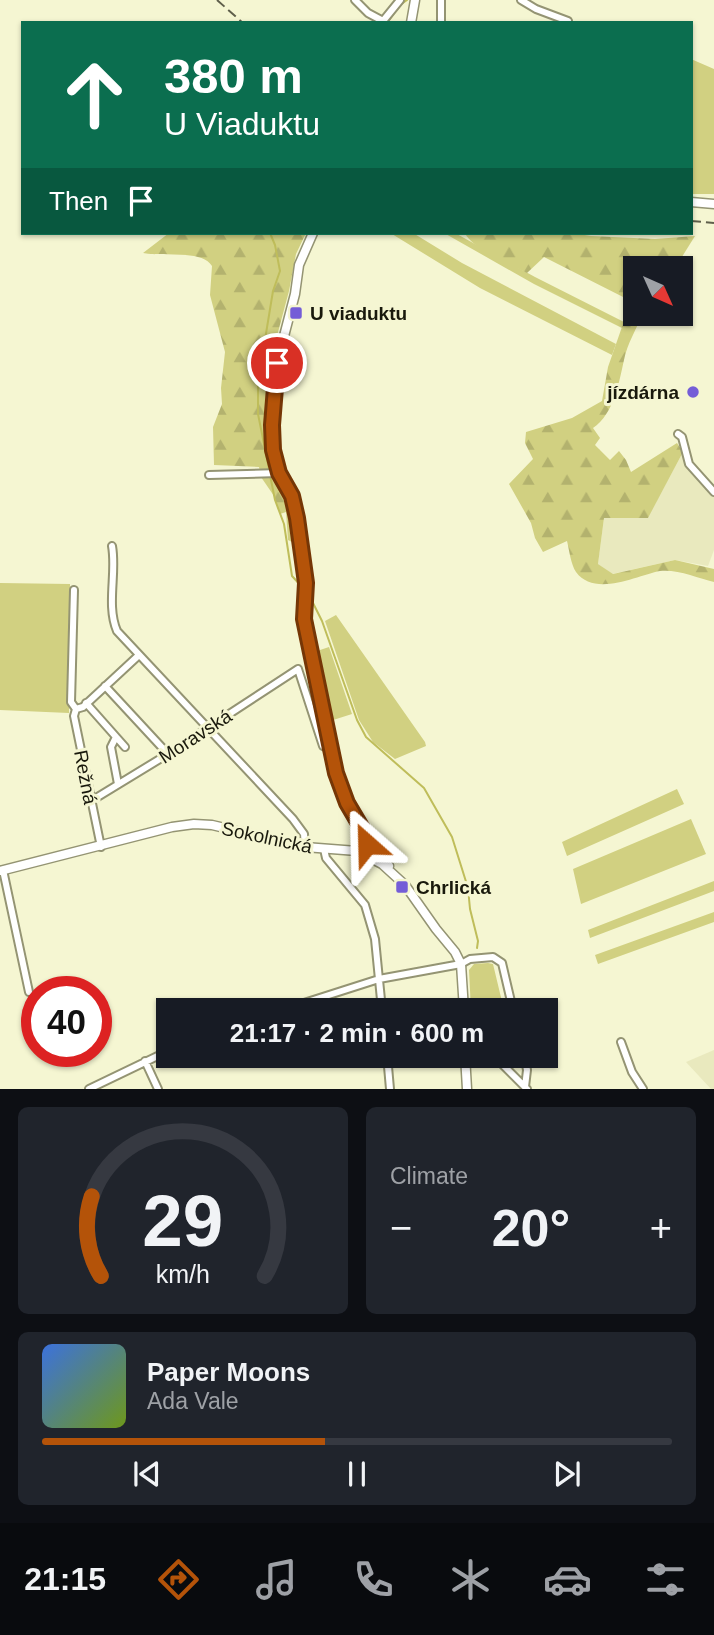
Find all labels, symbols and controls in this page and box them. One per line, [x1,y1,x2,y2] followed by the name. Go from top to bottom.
[49,49,140,140] icon: ahead
[164,49,303,103] text: 380 m
[164,106,320,142] text: U Viaduktu
[122,182,160,220] icon: arrive
[49,186,108,216] text: Then
[623,256,693,326] north arrow
[623,256,693,326] map controls
[310,303,407,324] place label: U viaduktu
[288,305,304,321] marker: U viaduktu
[247,333,307,393] pin
[258,344,296,382] icon: arrive
[606,382,679,403] place label: jízdárna
[685,384,701,400] marker: jízdárna
[155,705,236,768] street label: Moravská
[70,748,101,806] street label: Režná
[330,807,404,881] position arrow
[220,818,314,857] street label: Sokolnická
[416,877,491,898] place label: Chrlická
[394,879,410,895] marker: Chrlická
[21,976,112,1067] speed limit sign: 40
[230,1018,484,1048] text: 21:17 · 2 min · 600 m
[390,1163,468,1189] text: Climate
[143,1181,223,1262] text: 29
[492,1199,570,1257] text: 20°
[390,1207,412,1249] text: −
[650,1207,672,1249] text: +
[156,1260,210,1288] text: km/h
[147,1357,310,1387] text: Paper Moons
[147,1388,239,1414] text: Ada Vale
[128,1455,166,1493] icon: previous
[338,1455,376,1493] icon: pause
[548,1455,586,1493] icon: next
[154,1555,203,1604] icon: directions
[252,1555,301,1604] icon: music
[349,1555,398,1604] icon: phone
[446,1555,495,1604] icon: climate
[543,1555,592,1604] icon: car
[641,1555,690,1604] icon: filters
[24,1561,106,1597] text: 21:15

